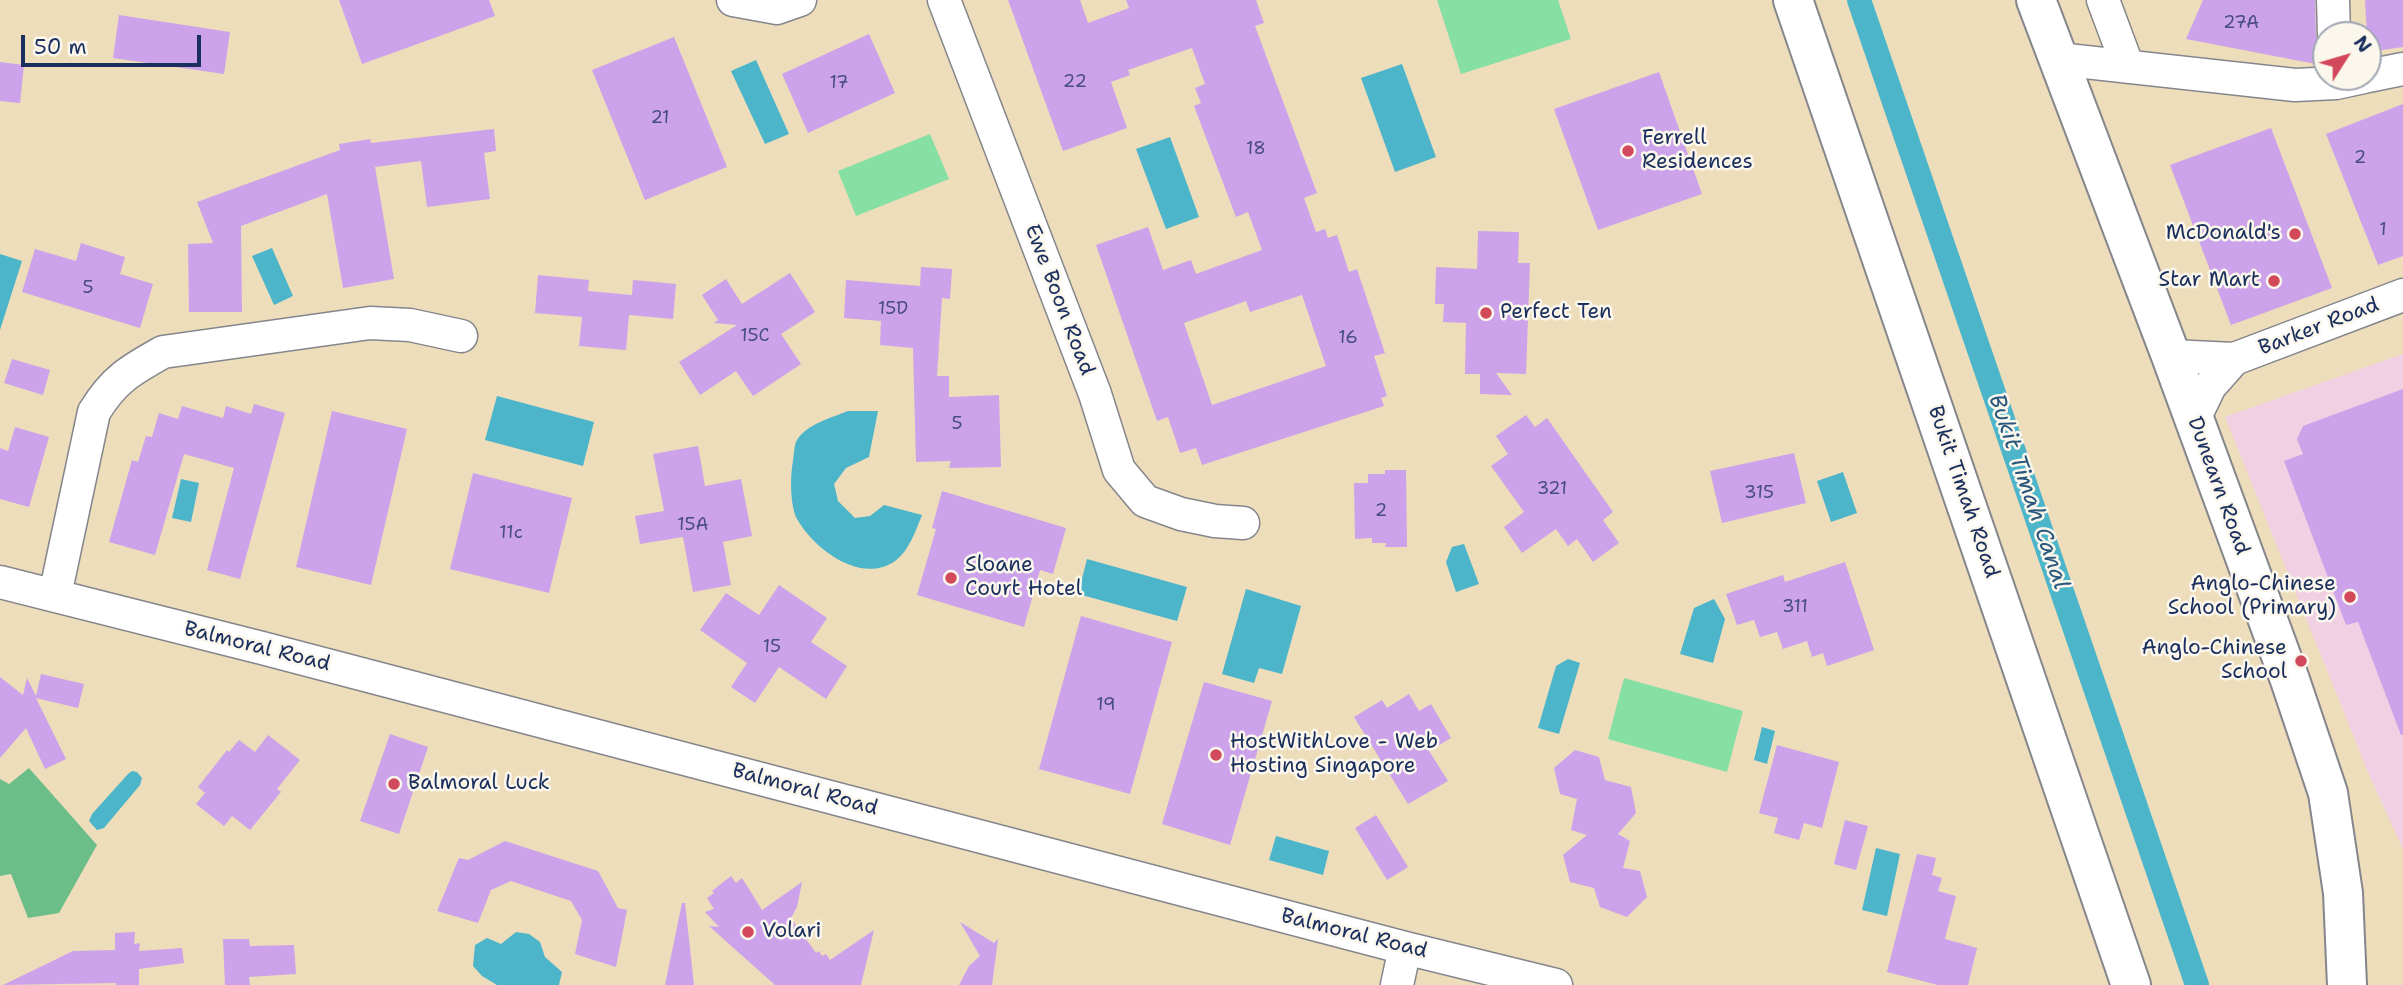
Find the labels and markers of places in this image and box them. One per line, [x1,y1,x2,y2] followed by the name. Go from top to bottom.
[1642,126,1753,176] place label: Ferrell Residences
[1620,143,1636,159] marker: Ferrell Residences
[2166,221,2281,247] place label: McDonald's
[2287,226,2303,242] marker: McDonald's
[2159,268,2260,294] place label: Star Mart
[2266,273,2282,289] marker: Star Mart
[1500,300,1612,326] place label: Perfect Ten
[1478,305,1494,321] marker: Perfect Ten
[965,553,1082,603] place label: Sloane Court Hotel
[943,570,959,586] marker: Sloane Court Hotel
[2168,572,2336,622] place label: Anglo-Chinese School (Primary)
[2342,589,2358,605] marker: Anglo-Chinese School (Primary)
[2141,636,2287,686] place label: Anglo-Chinese School
[2293,653,2309,669] marker: Anglo-Chinese School
[1230,730,1438,780] place label: HostWithLove - Web Hosting Singapore
[1208,747,1224,763] marker: HostWithLove - Web Hosting Singapore
[408,771,550,797] place label: Balmoral Luck
[386,776,402,792] marker: Balmoral Luck
[762,919,821,945] place label: Volari
[740,924,756,940] marker: Volari

